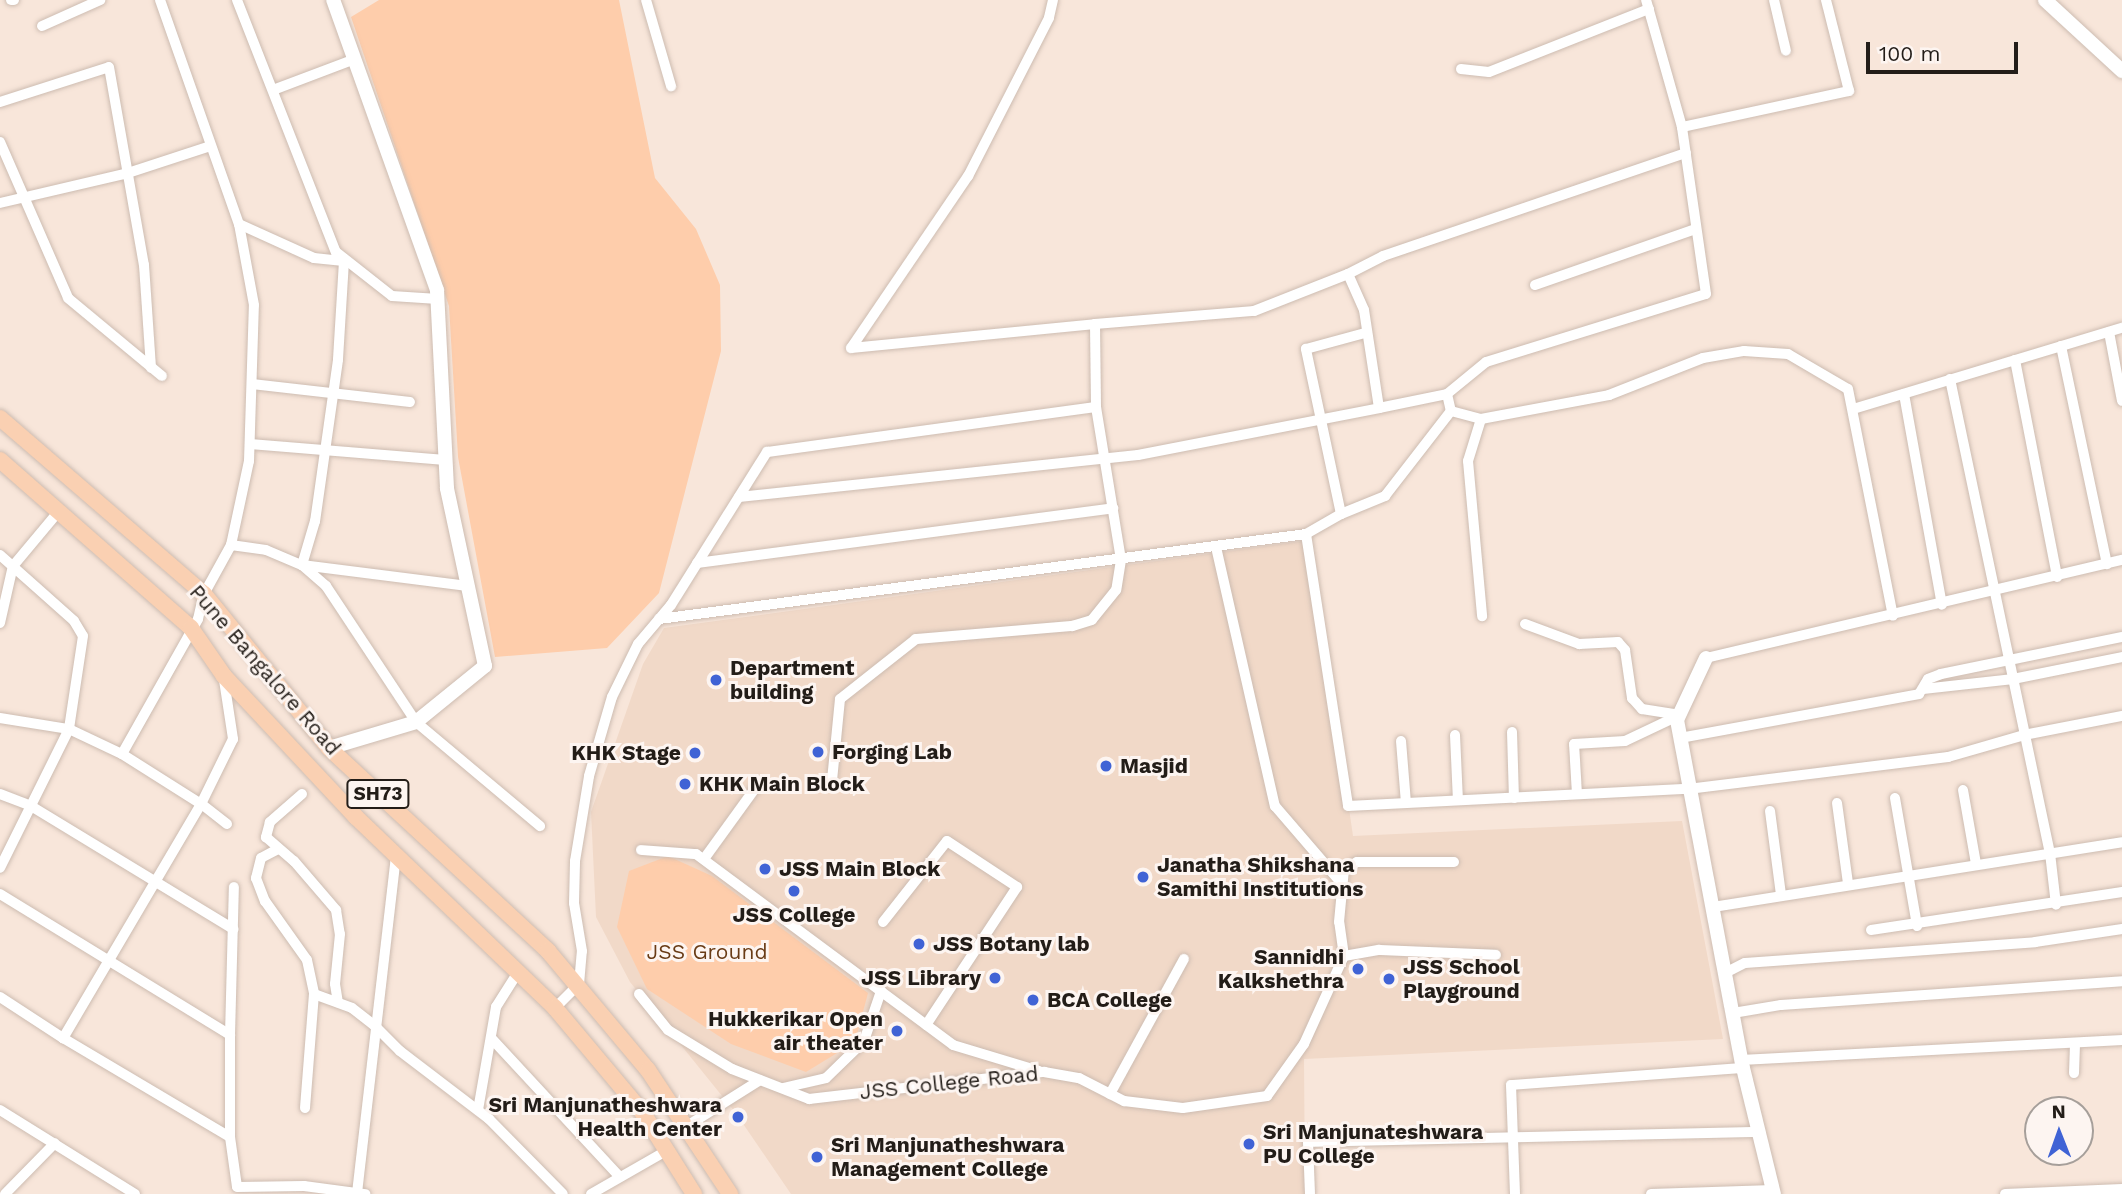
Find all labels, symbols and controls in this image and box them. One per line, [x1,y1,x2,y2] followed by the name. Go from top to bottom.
[1870,28,2022,72] scale bar
[1879,41,1941,66] text: 100 m
[184,580,346,760] street label: Pune Bangalore Road
[730,655,854,705] place label: Department building
[708,672,724,688] marker: Department building
[832,739,952,765] place label: Forging Lab
[571,740,681,766] place label: KHK Stage
[810,744,826,760] marker: Forging Lab
[687,745,703,761] marker: KHK Stage
[1120,753,1188,779] place label: Masjid
[1098,758,1114,774] marker: Masjid
[699,771,865,797] place label: KHK Main Block
[677,776,693,792] marker: KHK Main Block
[345,778,411,810] road number: SH73
[1157,852,1363,902] place label: Janatha Shikshana Samithi Institutions
[779,856,940,882] place label: JSS Main Block
[757,861,773,877] marker: JSS Main Block
[1135,869,1151,885] marker: Janatha Shikshana Samithi Institutions
[786,883,802,899] marker: JSS College
[733,902,855,928] place label: JSS College
[933,931,1090,957] place label: JSS Botany lab
[911,936,927,952] marker: JSS Botany lab
[646,939,768,965] park label: JSS Ground
[1218,944,1344,994] place label: Sannidhi Kalkshethra
[1403,954,1520,1004] place label: JSS School Playground
[1350,961,1366,977] marker: Sannidhi Kalkshethra
[861,965,981,991] place label: JSS Library
[987,970,1003,986] marker: JSS Library
[1381,971,1397,987] marker: JSS School Playground
[1047,987,1173,1013] place label: BCA College
[1025,992,1041,1008] marker: BCA College
[708,1006,883,1056] place label: Hukkerikar Open air theater
[889,1023,905,1039] marker: Hukkerikar Open air theater
[858,1061,1040,1105] street label: JSS College Road
[488,1092,722,1142] place label: Sri Manjunatheshwara Health Center
[2024,1096,2094,1166] north arrow
[2051,1100,2066,1123] text: N
[728,1107,748,1127] marker: Sri Manjunatheshwara Health Center
[1263,1119,1483,1169] place label: Sri Manjunateshwara PU College
[831,1132,1065,1182] place label: Sri Manjunatheshwara Management College
[1241,1136,1257,1152] marker: Sri Manjunateshwara PU College
[809,1149,825,1165] marker: Sri Manjunatheshwara Management College

